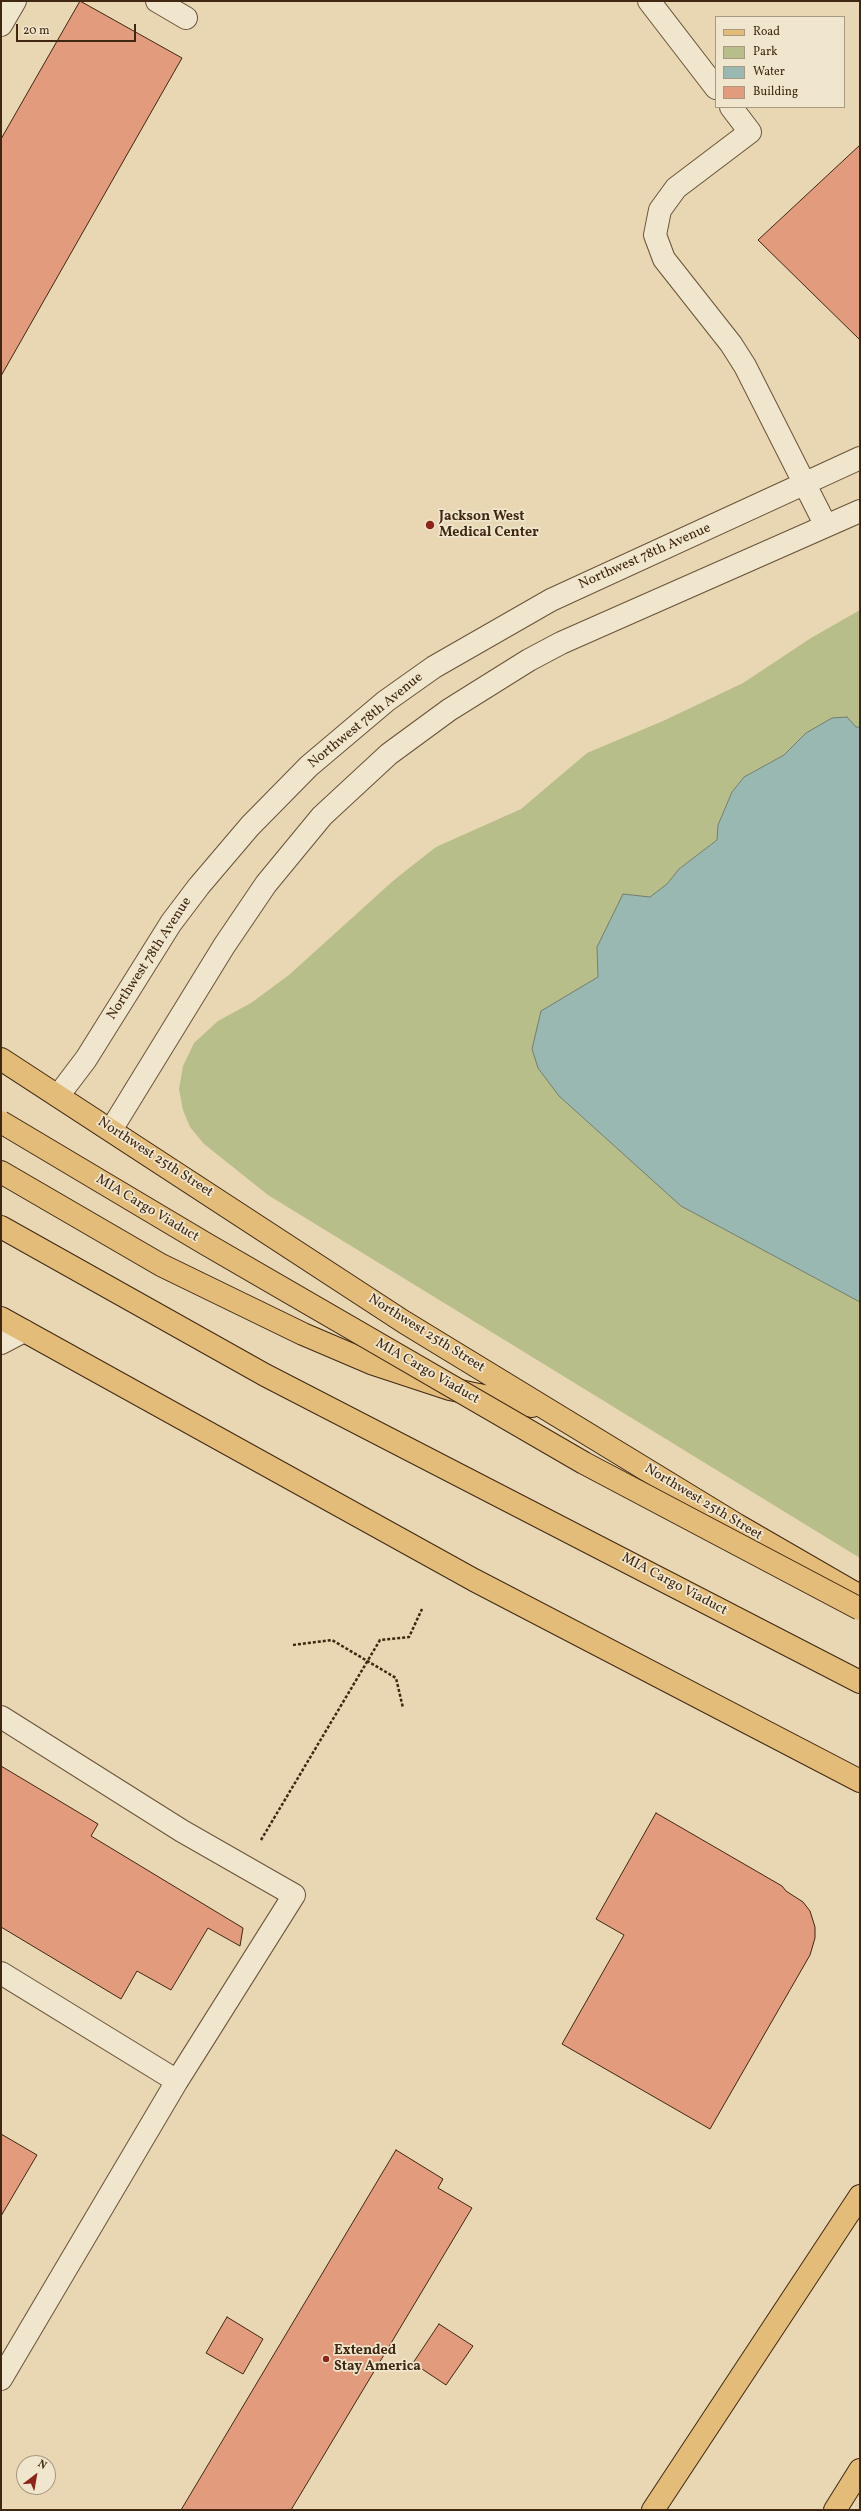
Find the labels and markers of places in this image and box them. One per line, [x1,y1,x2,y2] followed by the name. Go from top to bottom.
[439,509,539,542] place label: Jackson West Medical Center
[424,519,436,531] marker: Jackson West Medical Center
[334,2343,421,2376] place label: Extended Stay America
[321,2354,331,2364] marker: Extended Stay America

